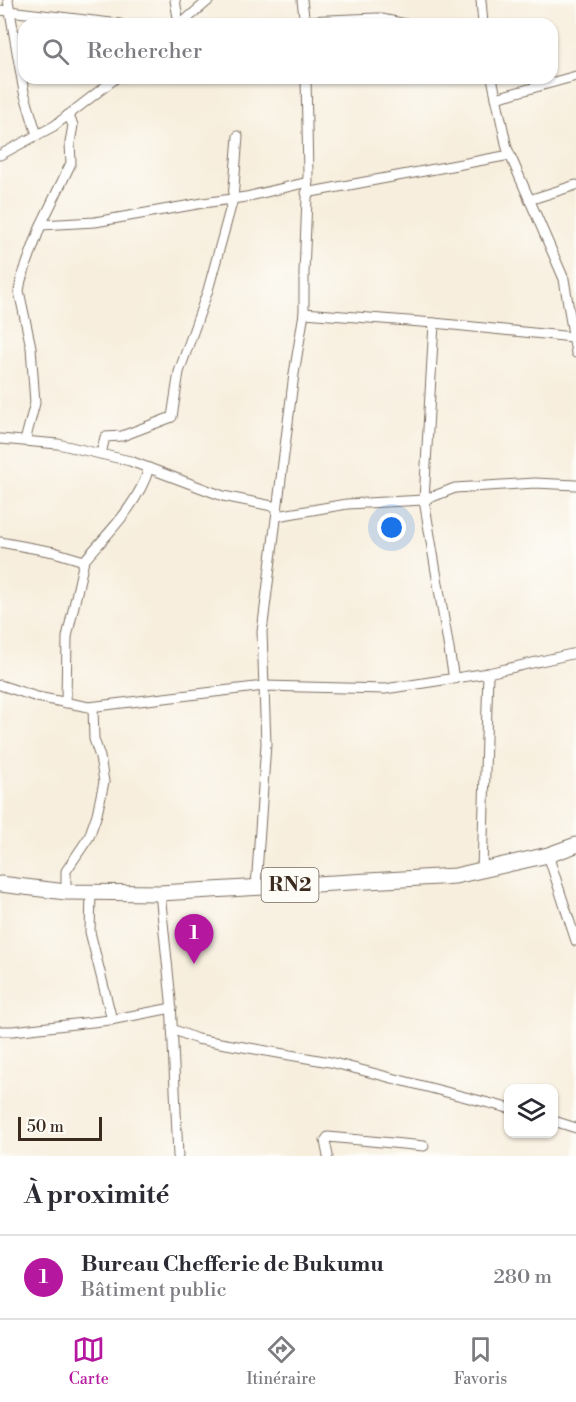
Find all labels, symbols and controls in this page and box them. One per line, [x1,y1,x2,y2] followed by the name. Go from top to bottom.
[18,18,558,84] search box
[39,35,72,68] icon: search
[87,38,202,65] text: Rechercher
[377,513,406,542] your location
[262,868,318,902] road number: RN2
[174,914,214,964] pin: 1
[504,1084,558,1138] map controls
[504,1084,558,1138] button: layers
[18,1114,102,1142] scale bar
[27,1117,64,1137] text: 50 m
[24,1179,169,1211] text: À proximité
[81,1251,384,1278] text: Bureau Chefferie de Bukumu
[39,1265,48,1290] text: 1
[493,1265,552,1290] text: 280 m
[81,1278,227,1303] text: Bâtiment public
[69,1333,109,1389] tab: Carte
[246,1333,316,1389] tab: Itinéraire
[454,1333,507,1389] tab: Favoris

